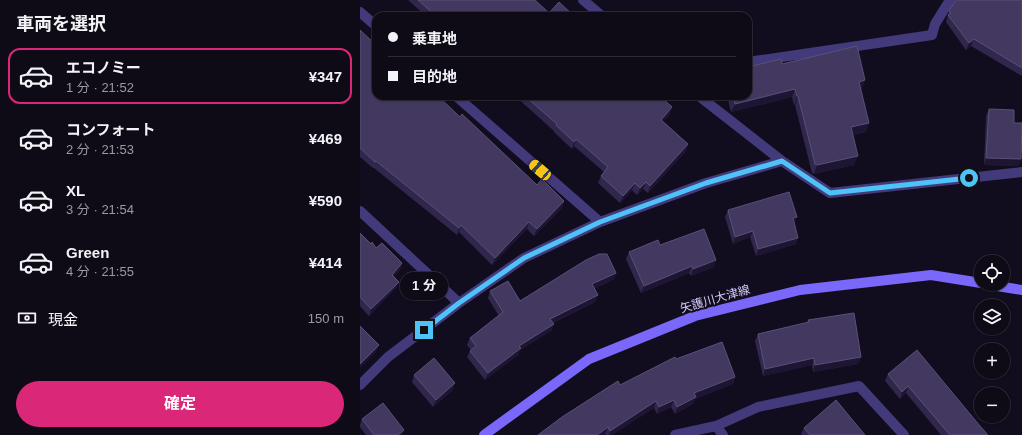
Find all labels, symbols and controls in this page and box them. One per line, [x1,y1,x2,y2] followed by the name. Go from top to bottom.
[16,14,106,34] text: 車両を選択
[412,30,457,47] text: 乗車地
[18,58,54,94] icon: car
[66,59,141,76] text: エコノミー
[309,68,342,85] text: ¥347
[412,68,457,85] text: 目的地
[66,80,134,95] text: 1 分 · 21:52
[18,120,54,156] icon: car
[66,121,156,138] text: コンフォート
[309,130,342,147] text: ¥469
[66,142,134,157] text: 2 分 · 21:53
[527,158,553,182] car
[960,169,978,187] route start
[18,182,54,218] icon: car
[66,182,85,199] text: XL
[309,192,342,209] text: ¥590
[66,202,134,217] text: 3 分 · 21:54
[18,244,54,280] icon: car
[66,244,109,261] text: Green
[309,254,342,271] text: ¥414
[974,255,1010,423] map controls
[974,255,1010,291] button: locate
[66,264,134,279] text: 4 分 · 21:55
[400,272,448,300] callout: 1 分
[412,278,436,293] text: 1 分
[678,282,752,316] street label: 矢護川大津線
[974,299,1010,335] button: layers
[16,307,38,329] icon: cash
[48,311,78,328] text: 現金
[308,311,344,326] text: 150 m
[415,321,433,339] route end
[974,343,1010,379] button: +
[16,381,344,427] button: 確定
[974,387,1010,423] button: −

